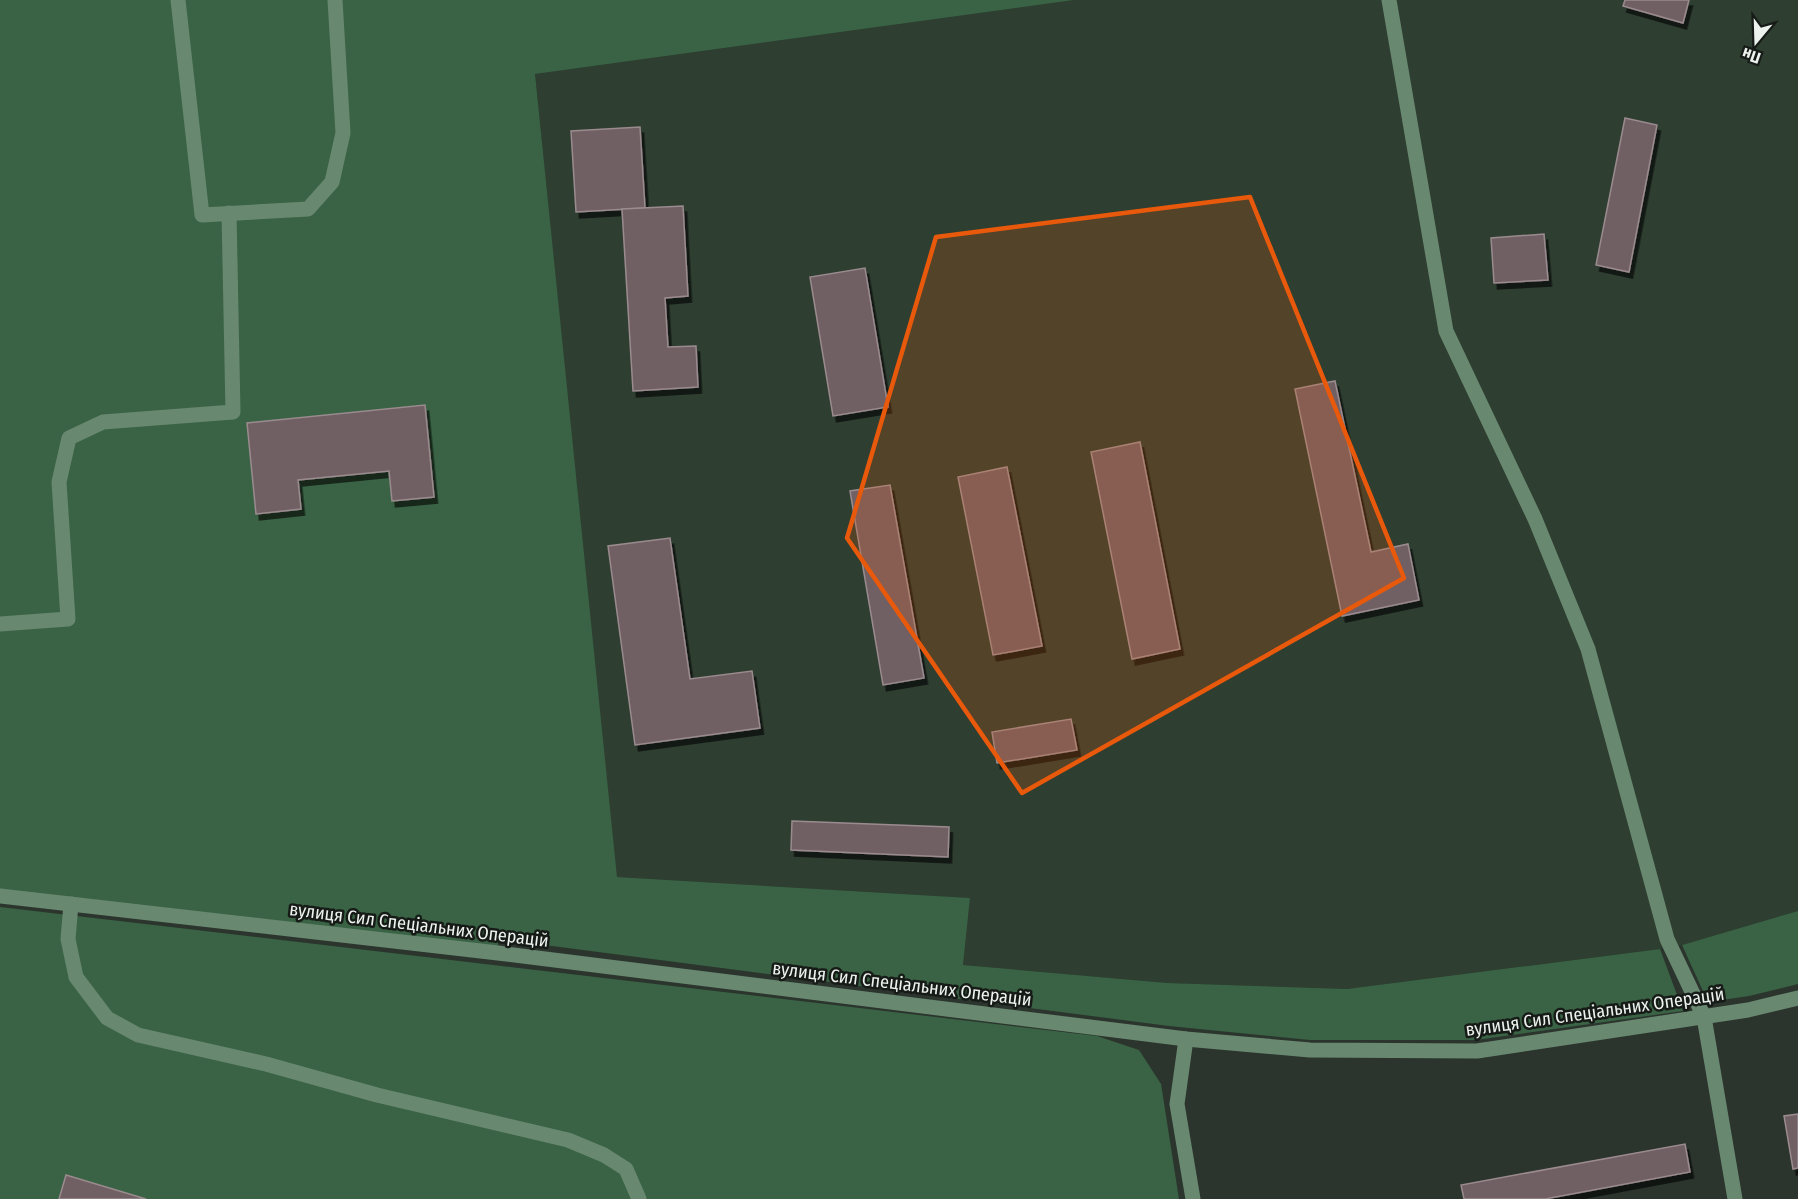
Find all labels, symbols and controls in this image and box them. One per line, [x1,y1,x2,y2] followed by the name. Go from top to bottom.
[1726,12,1786,72] north arrow
[1740,44,1763,68] text: Пн
[288,898,550,952] street label: вулиця Сил Спеціальних Операцій
[771,957,1033,1011] street label: вулиця Сил Спеціальних Операцій
[1464,983,1726,1041] street label: вулиця Сил Спеціальних Операцій

